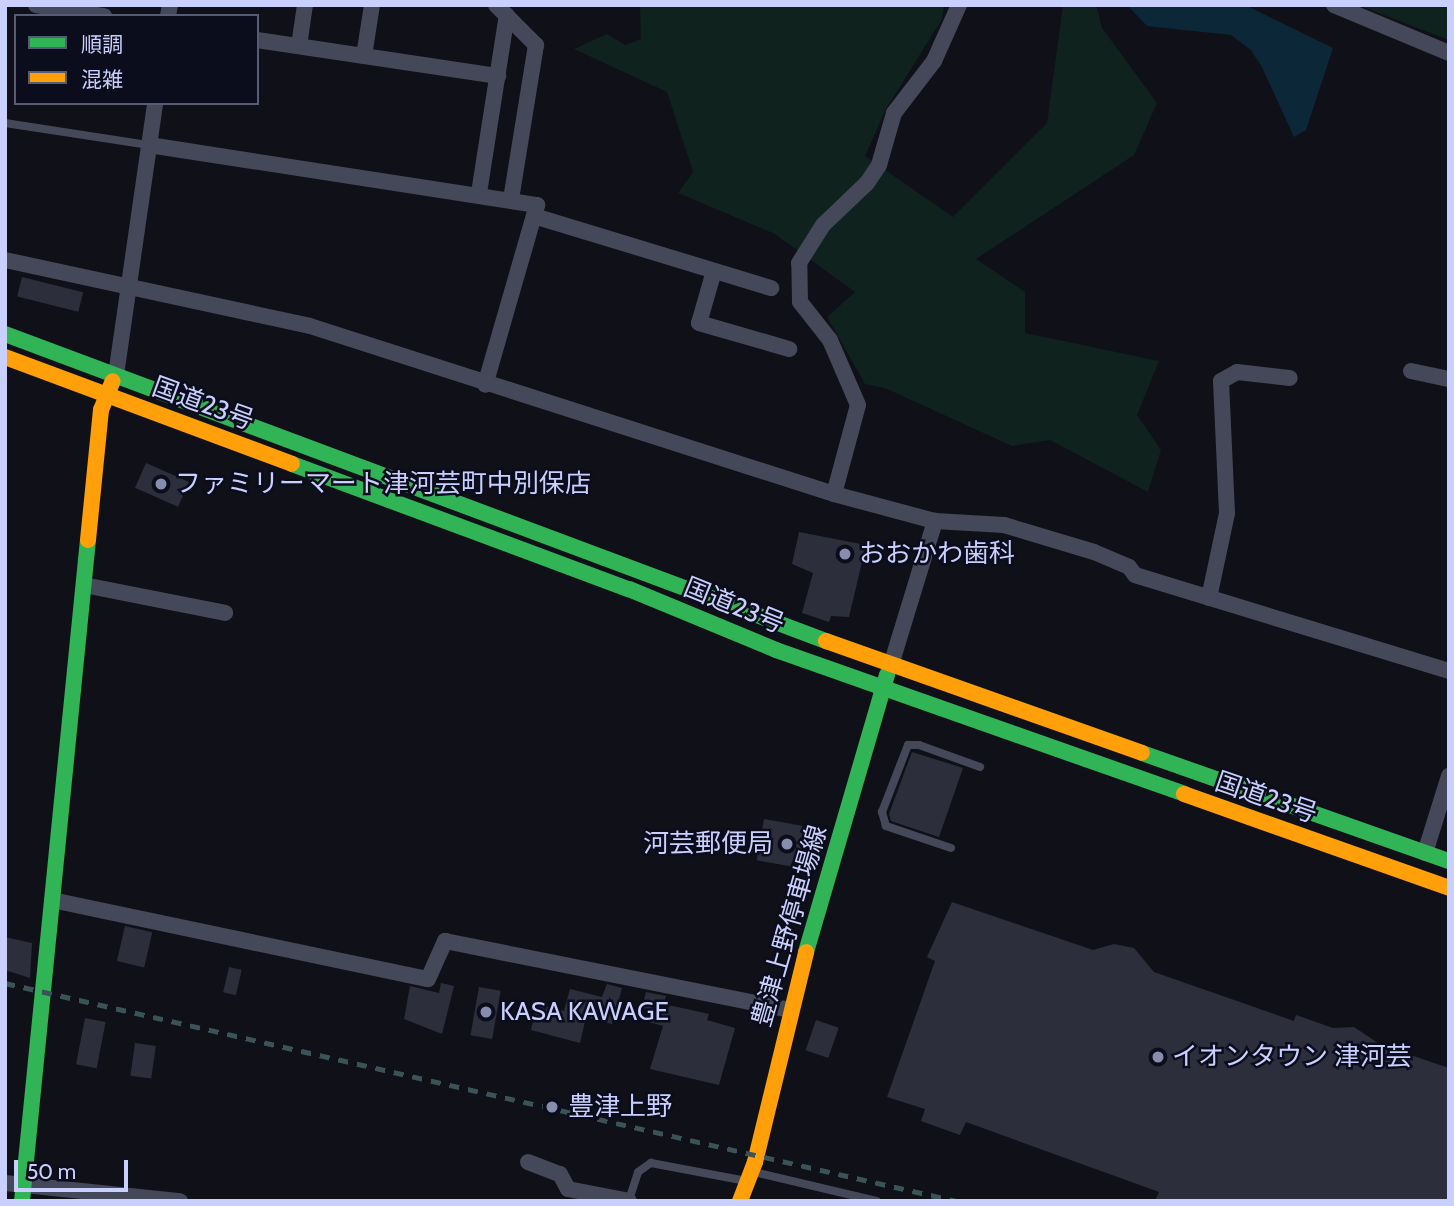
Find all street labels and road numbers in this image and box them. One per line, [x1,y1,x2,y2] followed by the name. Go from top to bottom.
[148,371,258,437] street label: 国道23号
[679,572,789,640] street label: 国道23号
[1211,766,1321,830] street label: 国道23号
[746,822,834,1030] street label: 豊津上野停車場線

